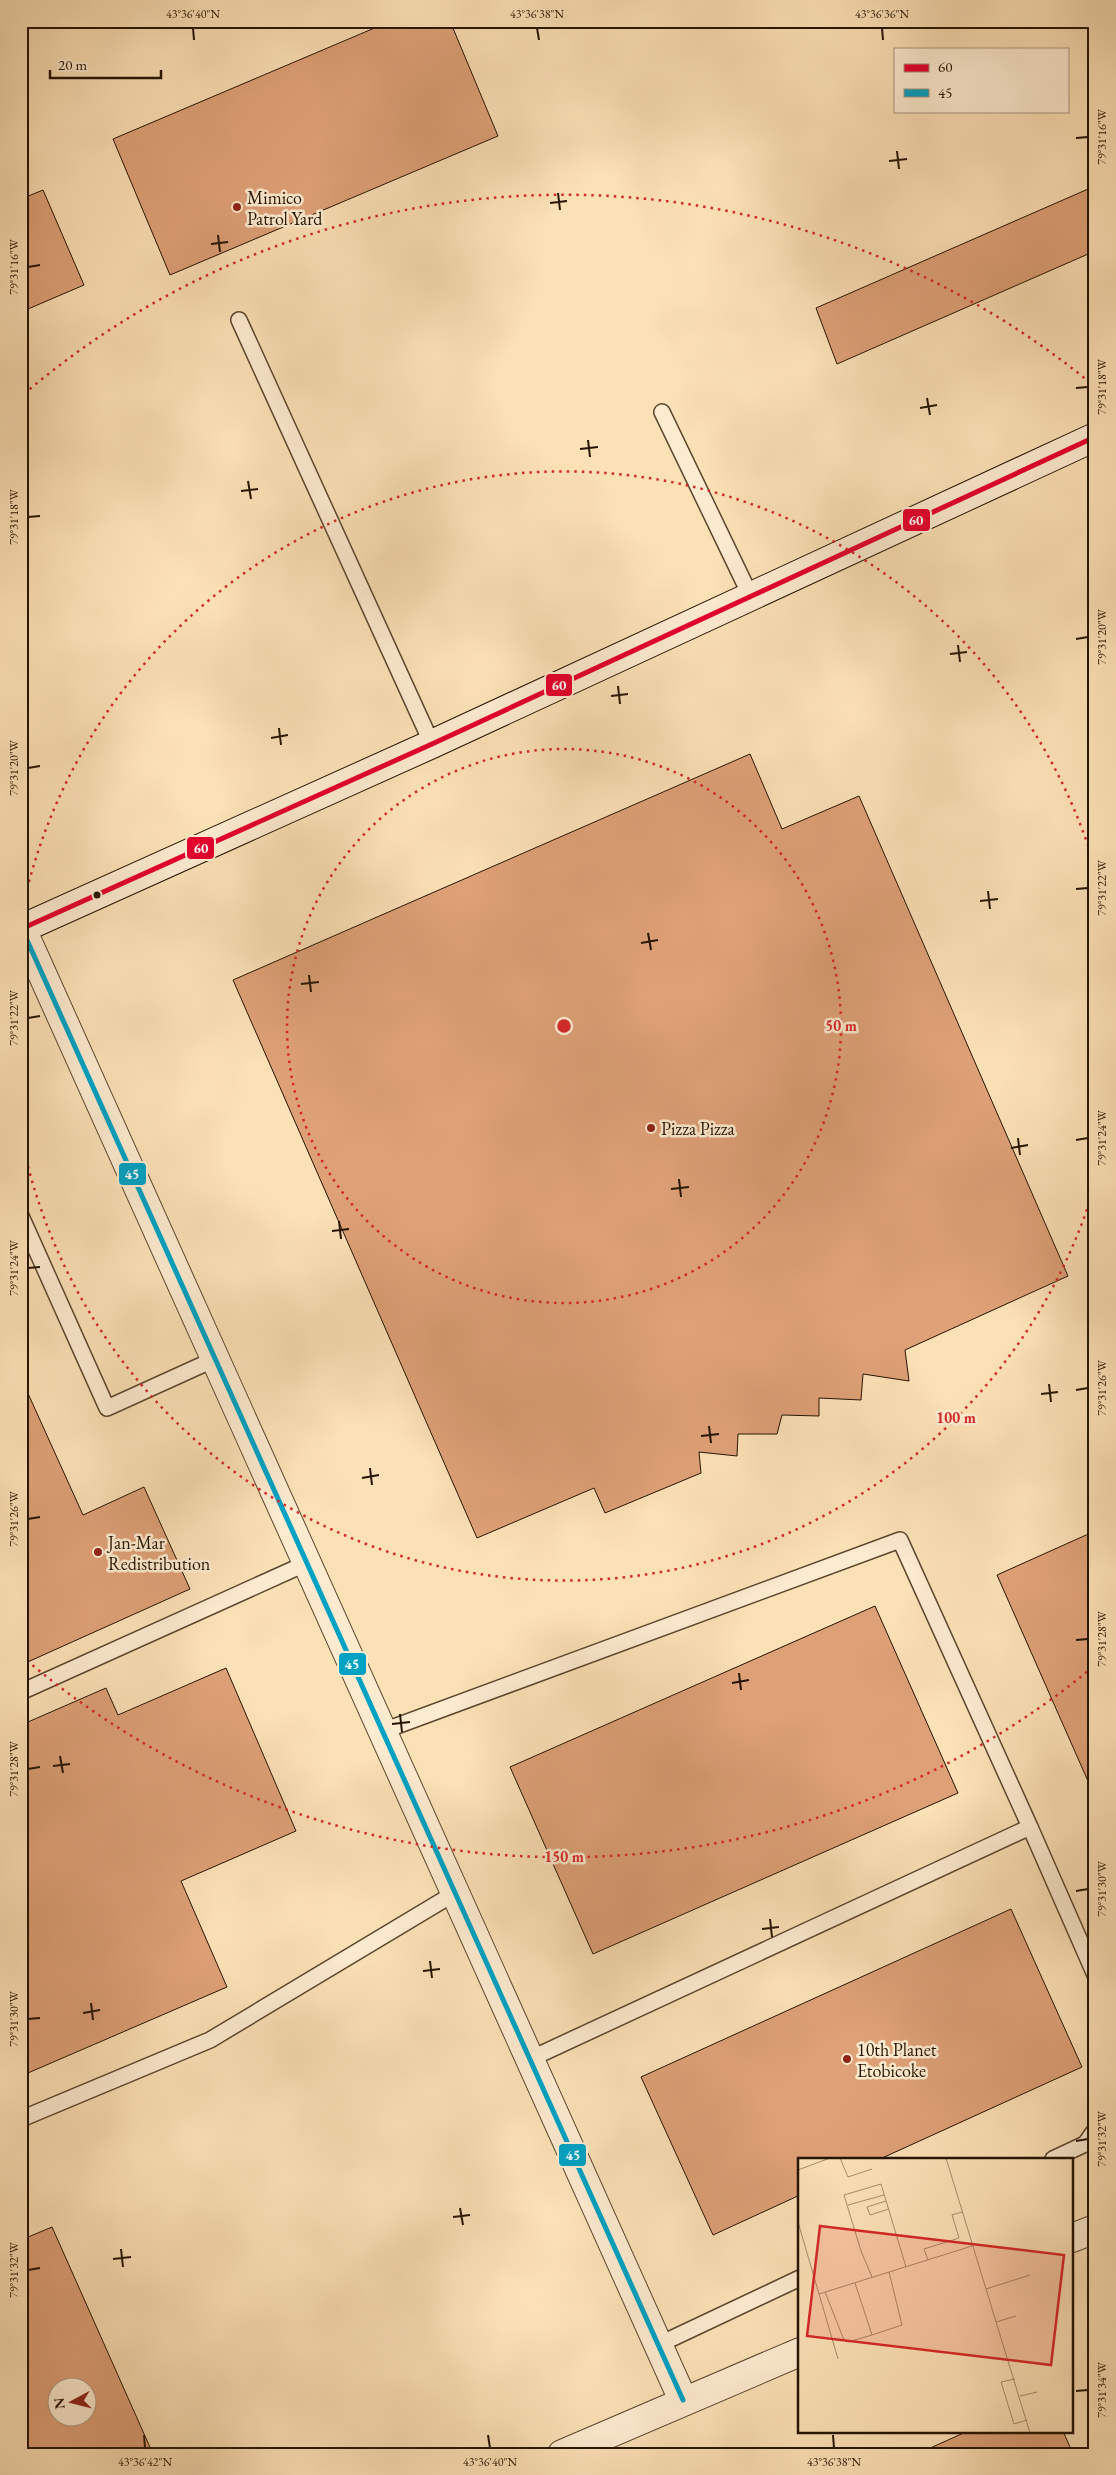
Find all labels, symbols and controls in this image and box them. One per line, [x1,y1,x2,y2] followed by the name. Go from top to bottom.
[166,6,220,22] text: 43°36'40"N
[510,6,564,22] text: 43°36'38"N
[855,6,909,22] text: 43°36'36"N
[50,48,161,80] scale bar
[894,48,1068,112] legend
[58,55,87,74] text: 20 m
[938,57,952,76] text: 60
[938,83,952,102] text: 45
[1094,108,1110,165] text: 79°31'16"W
[247,186,323,230] place label: Mimico Patrol Yard
[231,201,243,213] marker: Mimico Patrol Yard
[6,238,22,295] text: 79°31'16"W
[1094,358,1110,415] text: 79°31'18"W
[6,488,22,545] text: 79°31'18"W
[902,508,931,532] line badge: 60
[909,511,924,529] text: 60
[1094,608,1110,665] text: 79°31'20"W
[545,673,573,697] line badge: 60
[552,676,567,694] text: 60
[6,739,22,796] text: 79°31'20"W
[186,836,215,860] line badge: 60
[194,839,209,857] text: 60
[1094,859,1110,916] text: 79°31'22"W
[92,890,102,900] unlabelled marker
[6,989,22,1046] text: 79°31'22"W
[825,1016,857,1035] text: 50 m
[555,1017,573,1035] centre of rings
[1094,1109,1110,1166] text: 79°31'24"W
[661,1117,736,1140] place label: Pizza Pizza
[645,1122,657,1134] marker: Pizza Pizza
[118,1162,147,1186] line badge: 45
[125,1165,139,1183] text: 45
[6,1239,22,1296] text: 79°31'24"W
[1094,1359,1110,1416] text: 79°31'26"W
[936,1408,976,1427] text: 100 m
[6,1490,22,1547] text: 79°31'26"W
[106,1531,211,1575] place label: Jan-Mar Redistribution
[92,1546,104,1558] marker: Jan-Mar Redistribution
[1094,1610,1110,1667] text: 79°31'28"W
[338,1652,367,1676] line badge: 45
[345,1655,359,1673] text: 45
[6,1740,22,1797] text: 79°31'28"W
[544,1847,584,1866] text: 150 m
[1094,1860,1110,1917] text: 79°31'30"W
[6,1990,22,2047] text: 79°31'30"W
[857,2038,937,2082] place label: 10th Planet Etobicoke
[841,2053,853,2065] marker: 10th Planet Etobicoke
[1094,2110,1110,2167] text: 79°31'32"W
[558,2143,587,2167] line badge: 45
[566,2146,580,2164] text: 45
[798,2158,1074,2432] inset map
[6,2241,22,2298] text: 79°31'32"W
[1094,2361,1110,2418] text: 79°31'34"W
[48,2378,98,2428] north arrow
[49,2396,69,2410] text: N
[118,2454,172,2470] text: 43°36'42"N
[463,2454,517,2470] text: 43°36'40"N
[807,2454,861,2470] text: 43°36'38"N

